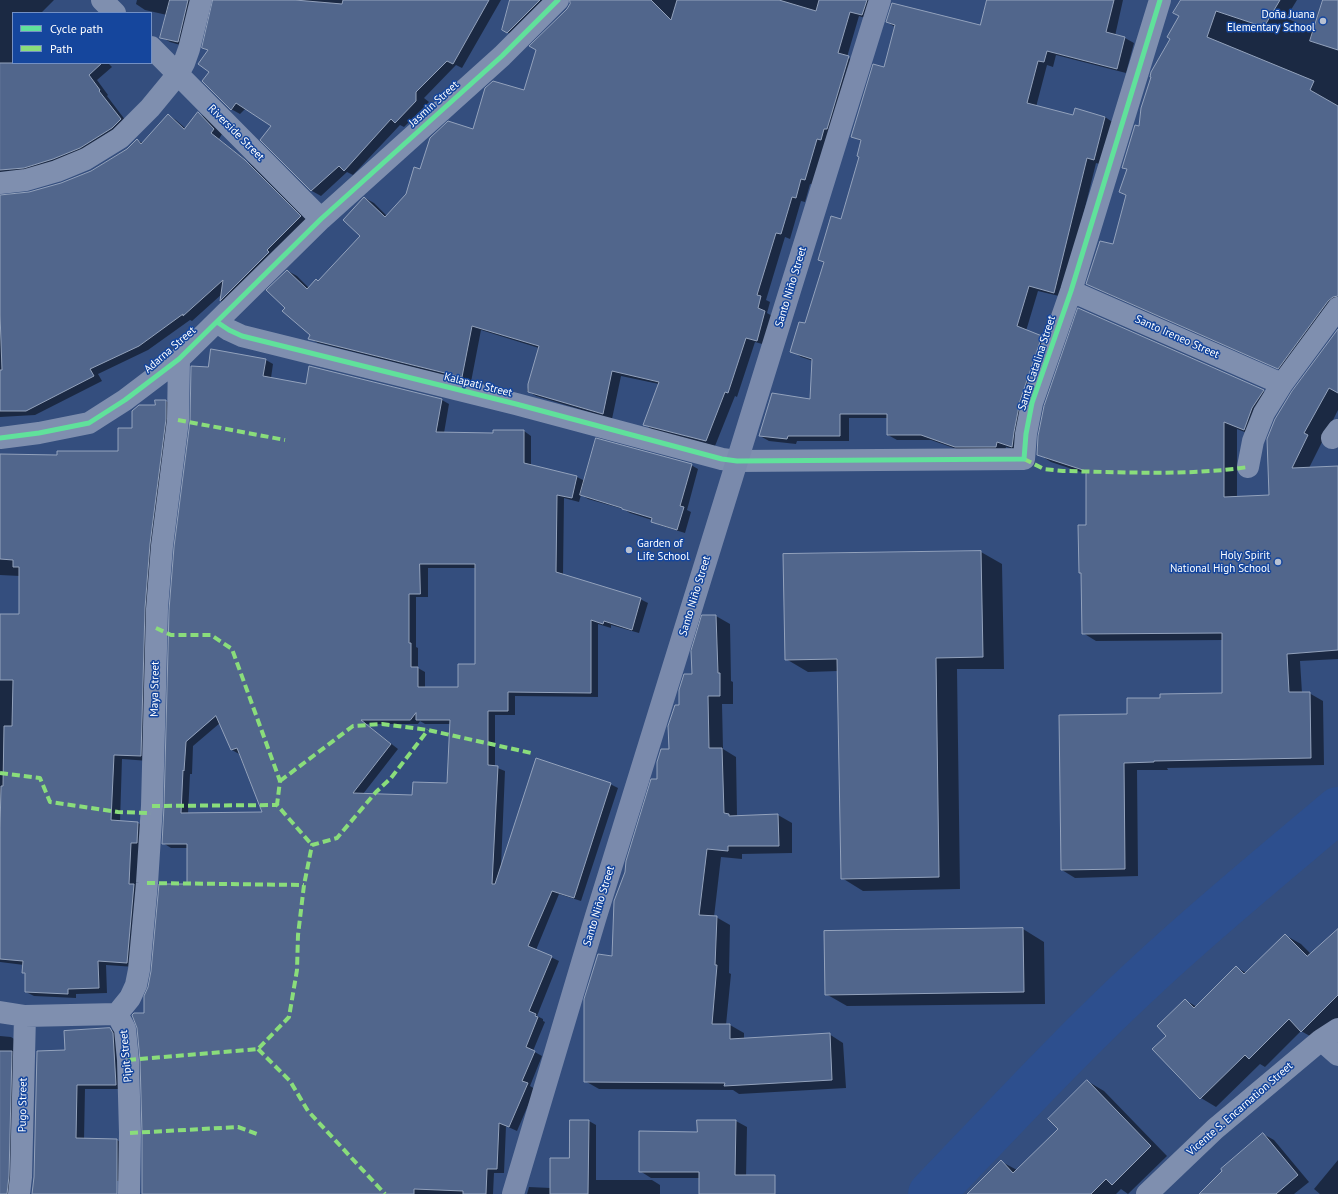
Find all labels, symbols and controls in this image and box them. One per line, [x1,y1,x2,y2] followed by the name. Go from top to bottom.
[1227,8,1315,34] place label: Doña Juana Elementary School
[12,12,152,64] legend
[1318,16,1328,26] marker: Doña Juana Elementary School
[50,21,103,36] text: Cycle path
[50,41,73,56] text: Path
[406,78,462,130] street label: Jasmin Street
[205,102,267,164] street label: Riverside Street
[773,245,809,329] street label: Santo Niño Street
[1133,313,1221,361] street label: Santo Ireneo Street
[1015,314,1059,412] street label: Santa Catalina Street
[141,324,199,376] street label: Adarna Street
[443,370,513,400] street label: Kalapati Street
[637,537,689,563] place label: Garden of Life School
[624,545,634,555] marker: Garden of Life School
[1170,549,1270,575] place label: Holy Spirit National High School
[677,554,713,638] street label: Santo Niño Street
[1273,557,1283,567] marker: Holy Spirit National High School
[148,661,162,717] street label: Maya Street
[581,864,617,948] street label: Santo Niño Street
[117,1029,135,1083] street label: Pipit Street
[1184,1059,1296,1159] street label: Vicente S. Encarnation Street
[16,1078,30,1132] street label: Pugo Street

